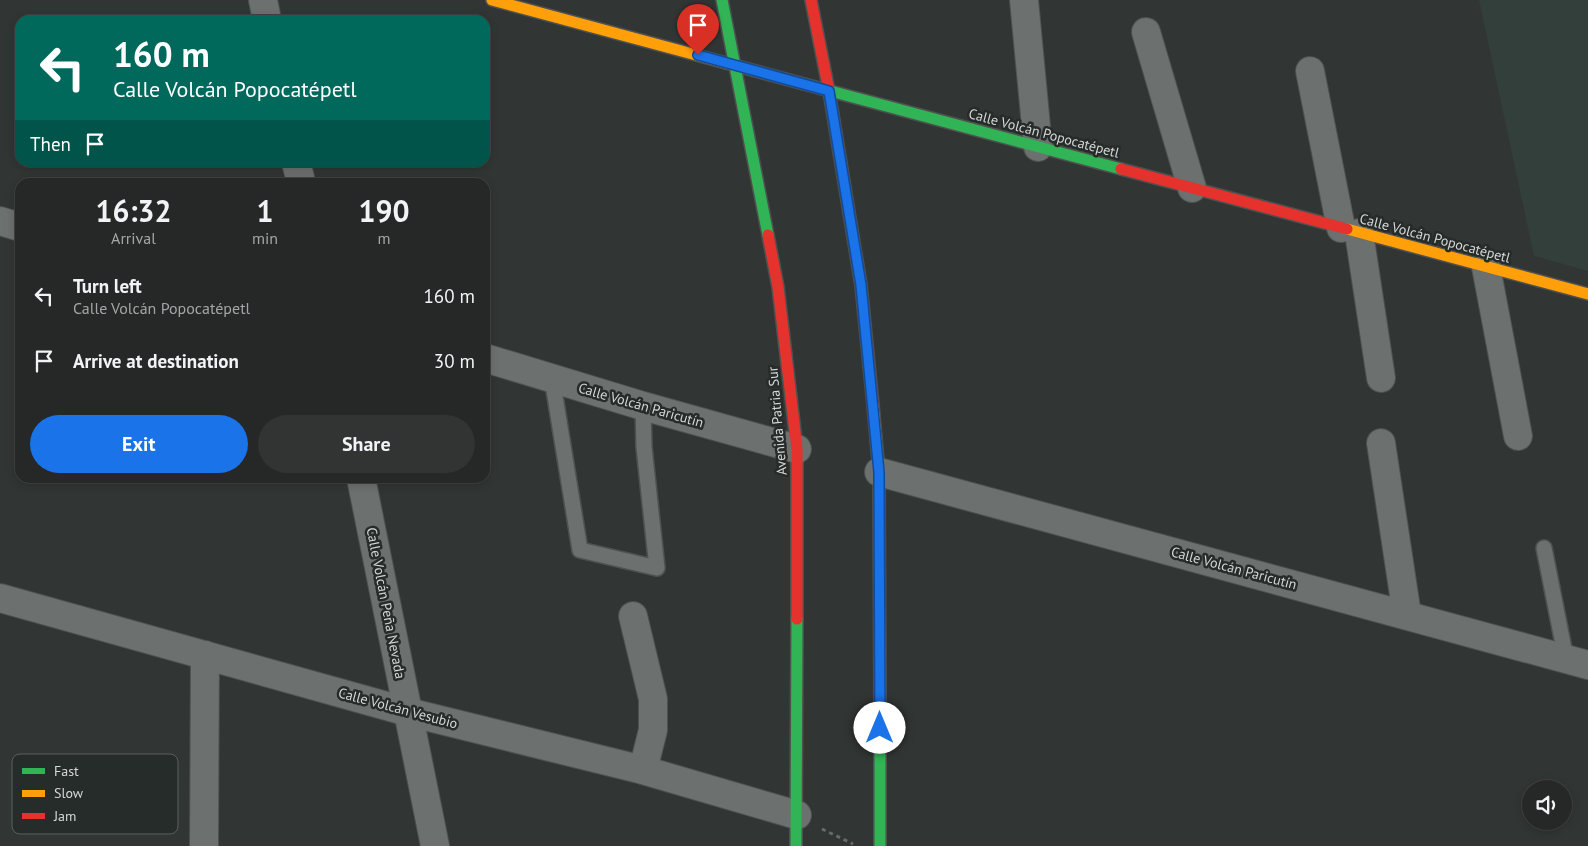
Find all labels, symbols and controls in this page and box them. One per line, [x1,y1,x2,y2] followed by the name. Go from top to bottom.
[677,4,719,55] pin
[684,11,712,39] icon: arrive
[113,31,210,77] text: 160 m
[30,35,95,100] icon: left
[113,75,357,103] text: Calle Volcán Popocatépetl
[967,104,1121,162] street label: Calle Volcán Popocatépetl
[81,130,109,158] icon: arrive
[30,132,71,156] text: Then
[95,191,172,230] text: 16:32
[257,191,274,230] text: 1
[358,191,410,230] text: 190
[1358,209,1512,267] street label: Calle Volcán Popocatépetl
[111,228,156,248] text: Arrival
[252,228,278,248] text: min
[378,228,391,248] text: m
[73,274,142,298] text: Turn left
[30,282,58,310] icon: left
[423,284,475,308] text: 160 m
[73,298,250,318] text: Calle Volcán Popocatépetl
[30,347,58,375] icon: arrive
[73,349,239,373] text: Arrive at destination
[434,349,475,373] text: 30 m
[763,366,791,476] street label: Avenida Patria Sur
[576,379,706,431] street label: Calle Volcán Paricutín
[30,415,248,473] button: Exit
[258,415,475,473] button: Share
[362,526,410,680] street label: Calle Volcán Peña Nevada
[1169,543,1299,593] street label: Calle Volcán Paricutín
[336,683,460,733] street label: Calle Volcán Vesubio
[853,701,905,753] position arrow
[12,754,178,834] legend
[54,762,79,780] text: Fast
[1522,780,1572,830] map controls
[1522,780,1572,830] button: sound
[54,784,84,802] text: Slow
[53,807,76,825] text: Jam

